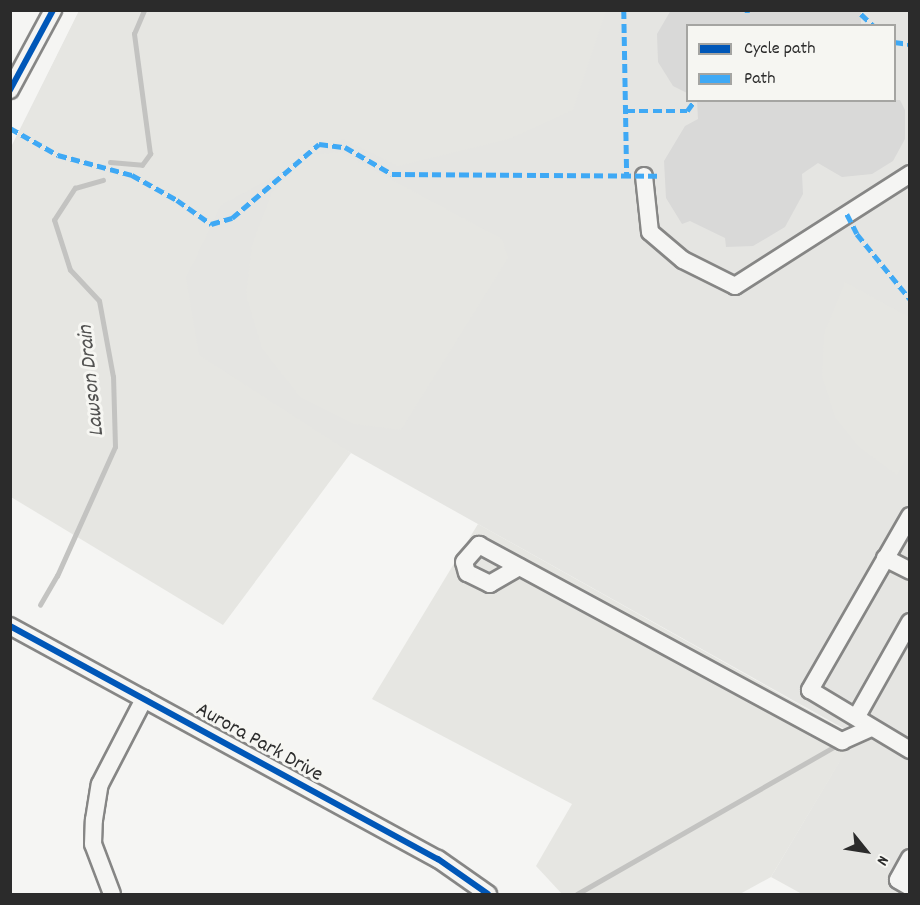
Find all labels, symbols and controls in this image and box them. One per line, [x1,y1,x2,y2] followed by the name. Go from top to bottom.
[686,24,896,102] legend
[744,37,815,62] text: Cycle path
[744,67,776,92] text: Path
[73,324,111,438] water label: Lawson Drain
[191,698,327,788] street label: Aurora Park Drive
[836,821,896,881] north arrow
[870,851,894,869] text: N

